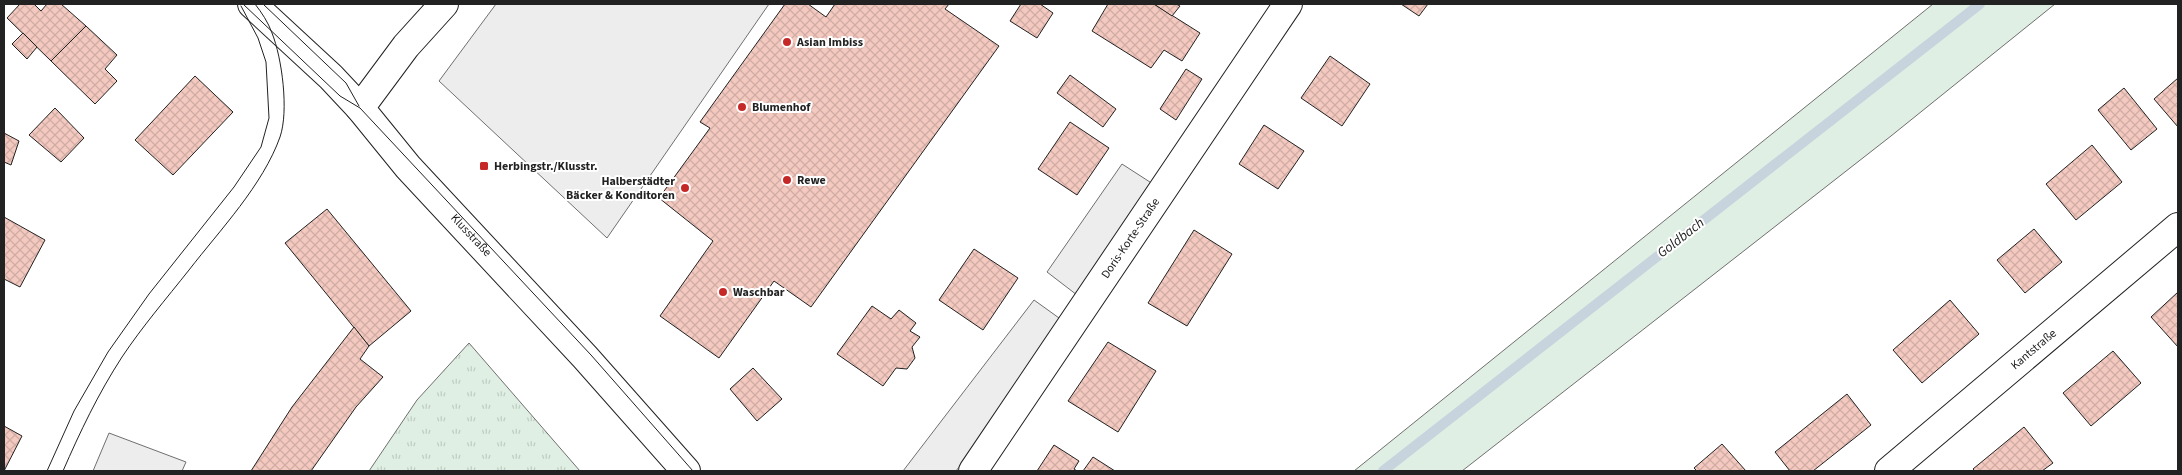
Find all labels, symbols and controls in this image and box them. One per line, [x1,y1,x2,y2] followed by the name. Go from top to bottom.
[796,34,863,51] place label: Asian Imbiss
[781,36,793,48] marker: Asian Imbiss
[752,99,811,116] place label: Blumenhof
[736,101,748,113] marker: Blumenhof
[494,158,598,175] place label: Herbingstr./Klusstr.
[478,160,490,172] marker: Herbingstr./Klusstr.
[797,172,826,189] place label: Rewe
[566,173,675,204] place label: Halberstädter Bäcker & Konditoren
[781,174,793,186] marker: Rewe
[679,182,691,194] marker: Halberstädter Bäcker & Konditoren
[1097,194,1163,282] street label: Doris-Korte-Straße
[447,210,496,260] street label: Klusstraße
[1653,213,1709,263] water label: Goldbach
[733,284,785,301] place label: Waschbar
[717,286,729,298] marker: Waschbar
[2007,325,2060,373] street label: Kantstraße

